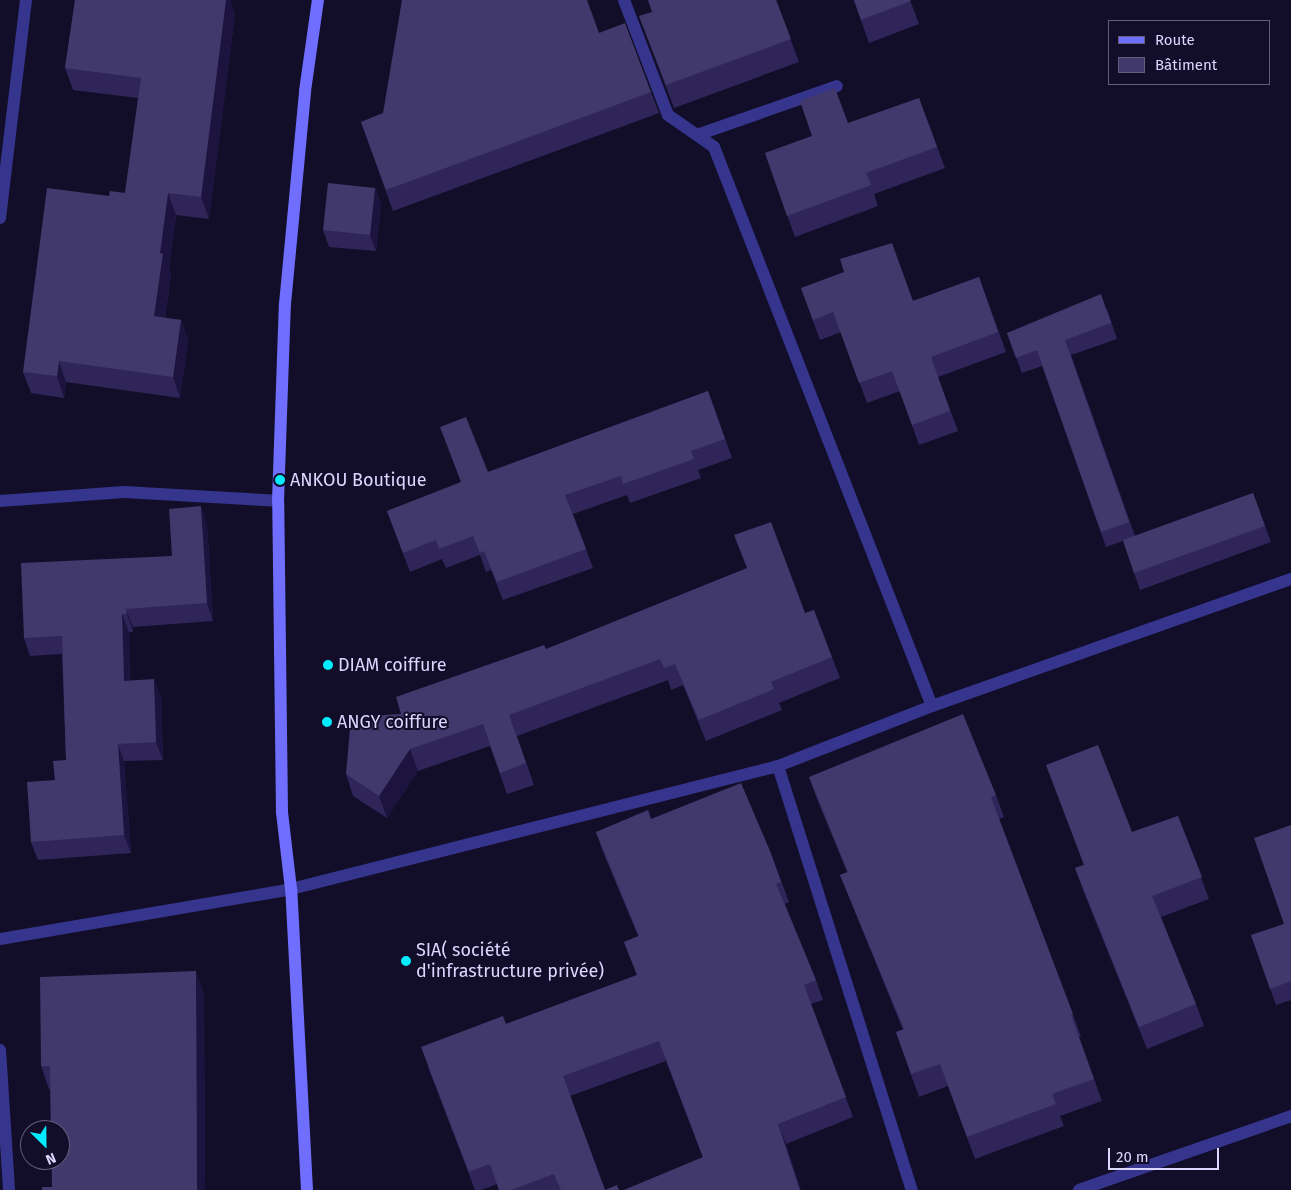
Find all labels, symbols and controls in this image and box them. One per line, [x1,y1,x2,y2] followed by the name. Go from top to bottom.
[1108,20,1271,85] legend
[1155,31,1195,49] text: Route
[1155,56,1217,74] text: Bâtiment
[290,469,427,491] place label: ANKOU Boutique
[274,474,286,486] marker: ANKOU Boutique
[338,654,447,676] place label: DIAM coiffure
[322,659,334,671] marker: DIAM coiffure
[337,711,448,733] place label: ANGY coiffure
[321,716,333,728] marker: ANGY coiffure
[416,940,604,982] place label: SIA( société d'infrastructure privée)
[400,955,412,967] marker: SIA( société d'infrastructure privée)
[20,1120,70,1170] north arrow
[1111,1138,1222,1170] scale bar
[1116,1148,1149,1166] text: 20 m
[43,1149,58,1168] text: N

